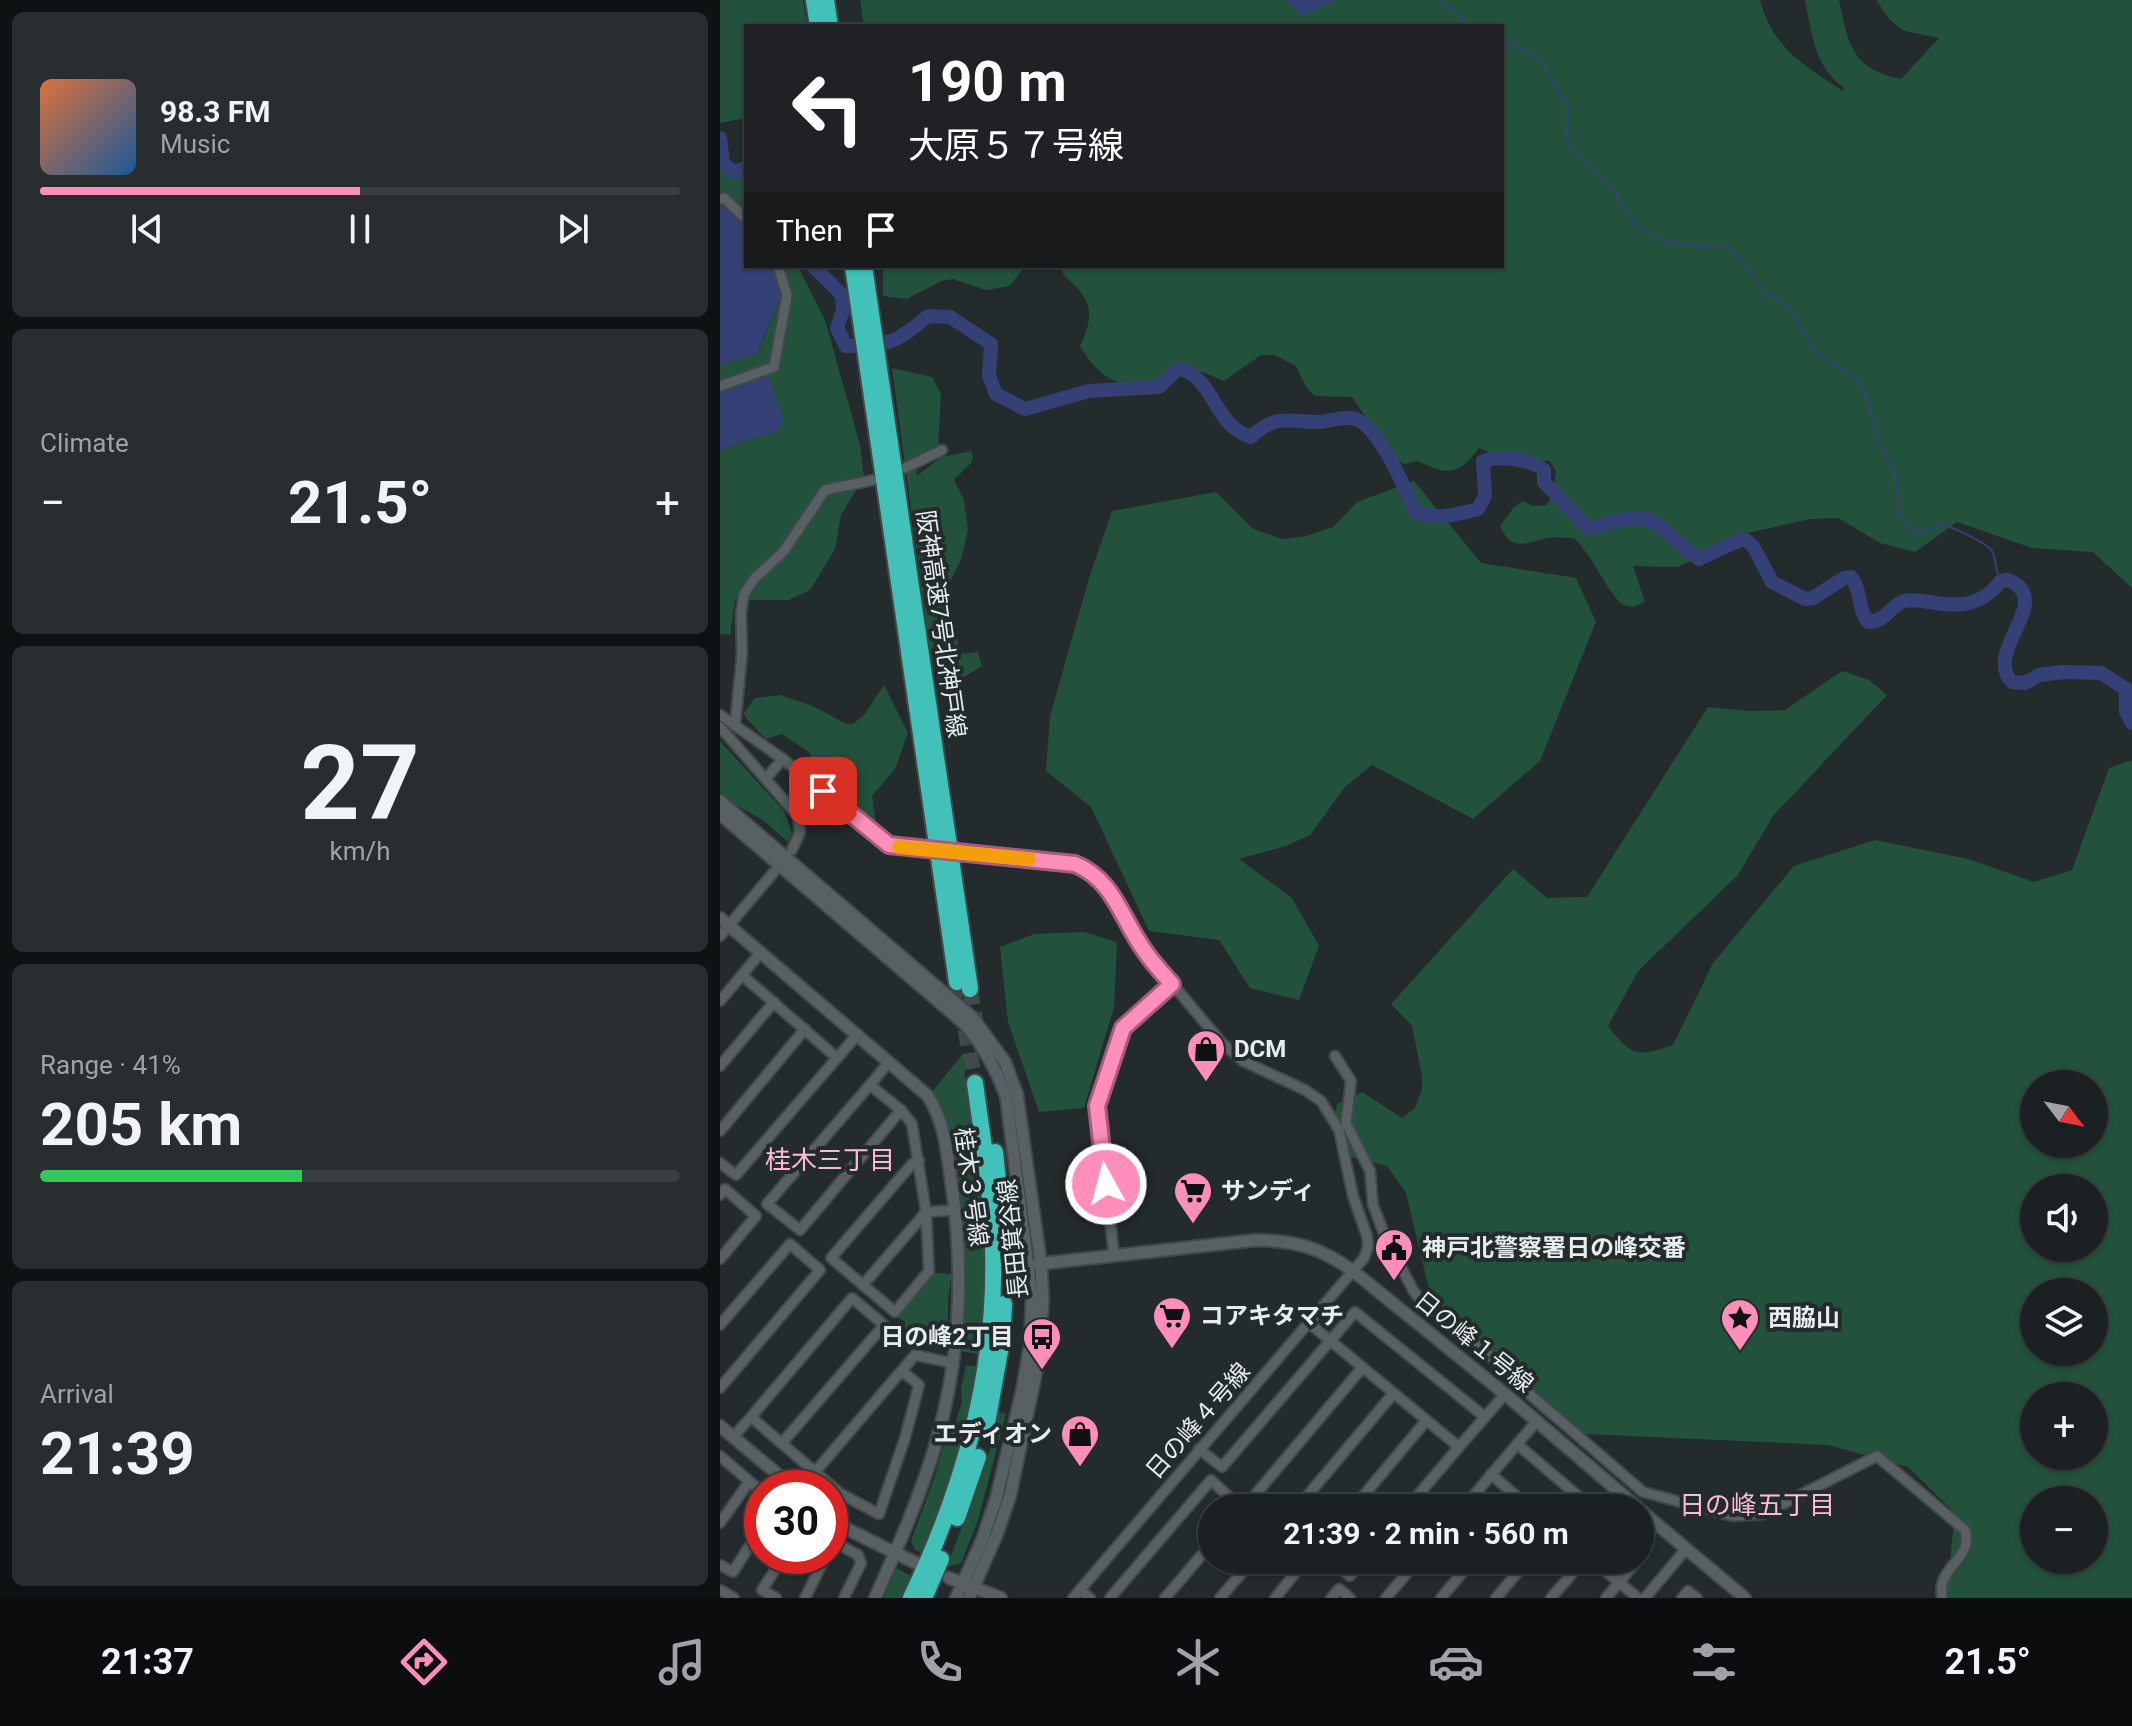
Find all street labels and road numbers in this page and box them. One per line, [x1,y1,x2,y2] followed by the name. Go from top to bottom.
[911,508,971,740] street label: 阪神高速7号北神戸線
[949,1126,993,1248] street label: 桂木３号線
[993,1178,1033,1300] street label: 長田箕谷線
[1409,1286,1539,1398] street label: 日の峰１号線
[1140,1357,1256,1485] street label: 日の峰４号線

